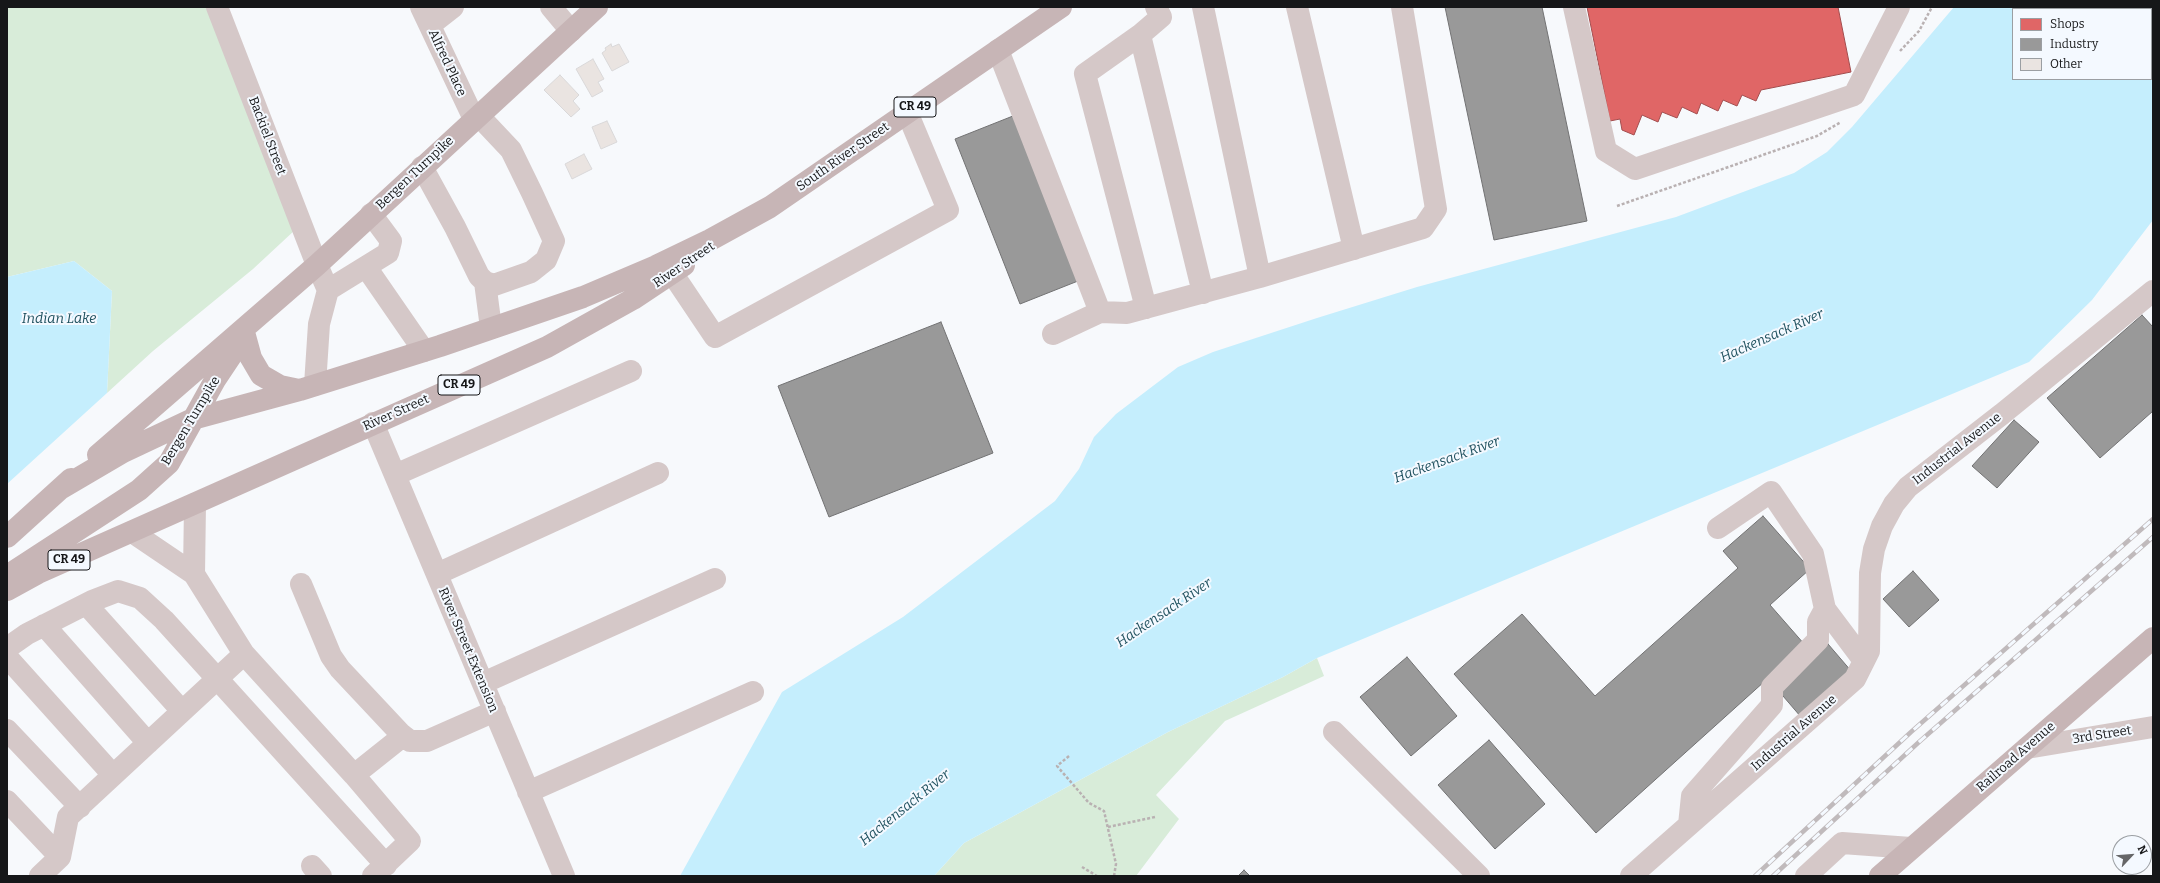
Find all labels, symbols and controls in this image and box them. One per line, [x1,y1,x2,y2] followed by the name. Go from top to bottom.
[2012,8,2152,80] legend
[2050,17,2084,31] text: Shops
[425,27,469,99] street label: Alfred Place
[2050,37,2098,51] text: Industry
[2050,57,2082,71] text: Other
[245,95,289,177] street label: Backiel Street
[894,97,936,117] road number: CR 49
[794,119,892,195] street label: South River Street
[373,133,457,213] street label: Bergen Turnpike
[650,239,718,291] street label: River Street
[1718,306,1826,366] water label: Hackensack River
[22,311,96,327] water label: Indian Lake
[158,374,224,468] street label: Bergen Turnpike
[438,375,480,395] road number: CR 49
[360,391,432,435] street label: River Street
[1910,410,2004,488] street label: Industrial Avenue
[1392,433,1502,487] water label: Hackensack River
[48,550,90,570] road number: CR 49
[1113,575,1215,651] water label: Hackensack River
[435,585,501,715] street label: River Street Extension
[1748,692,1840,774] street label: Industrial Avenue
[1973,719,2059,795] street label: Railroad Avenue
[2071,723,2133,747] street label: 3rd Street
[856,766,954,850] water label: Hackensack River
[2112,835,2152,875] north arrow
[2135,843,2150,857] text: N

